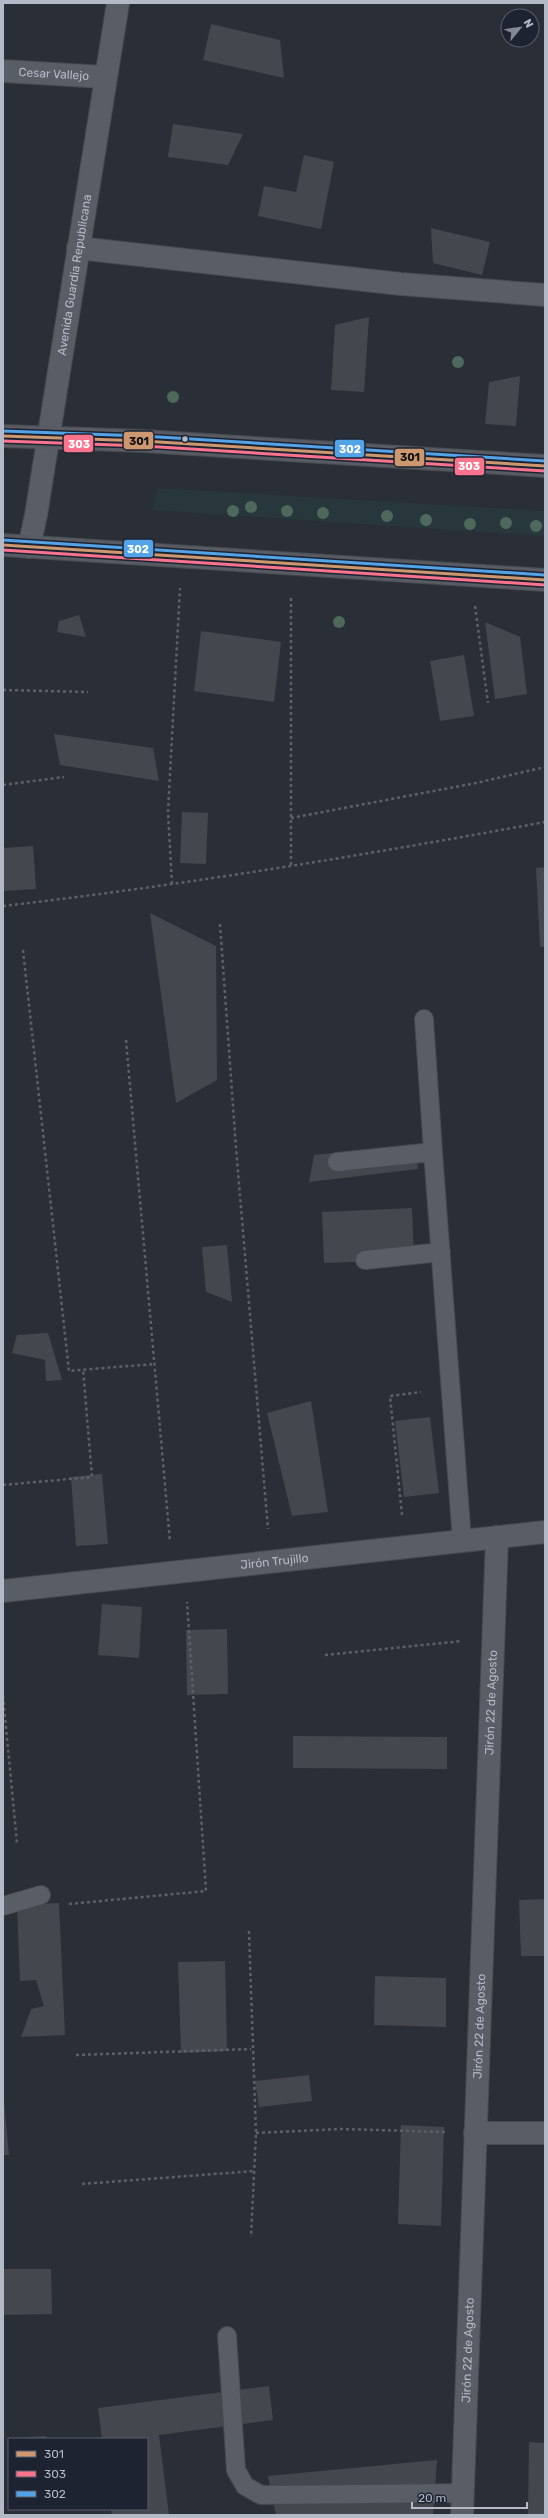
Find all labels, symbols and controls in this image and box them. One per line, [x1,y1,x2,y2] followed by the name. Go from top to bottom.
[500,8,540,48] north arrow
[521,17,536,30] text: N
[18,65,90,83] street label: Cesar Vallejo
[55,193,94,356] street label: Avenida Guardia Republicana
[123,431,154,450] line badge: 301
[63,434,94,453] line badge: 303
[180,434,190,444] unlabelled marker
[129,435,149,448] text: 301
[68,438,90,451] text: 303
[334,439,365,458] line badge: 302
[339,443,361,456] text: 302
[394,448,425,467] line badge: 301
[400,451,420,464] text: 301
[454,457,485,476] line badge: 303
[458,460,480,473] text: 303
[123,539,154,558] line badge: 302
[127,543,149,556] text: 302
[240,1551,309,1572] street label: Jirón Trujillo
[482,1649,500,1755] street label: Jirón 22 de Agosto
[471,1973,488,2079] street label: Jirón 22 de Agosto
[459,2297,477,2403] street label: Jirón 22 de Agosto
[8,2438,148,2510] legend
[44,2447,64,2461] text: 301
[44,2467,66,2481] text: 303
[412,2484,527,2510] scale bar
[44,2487,66,2501] text: 302
[418,2491,446,2505] text: 20 m

